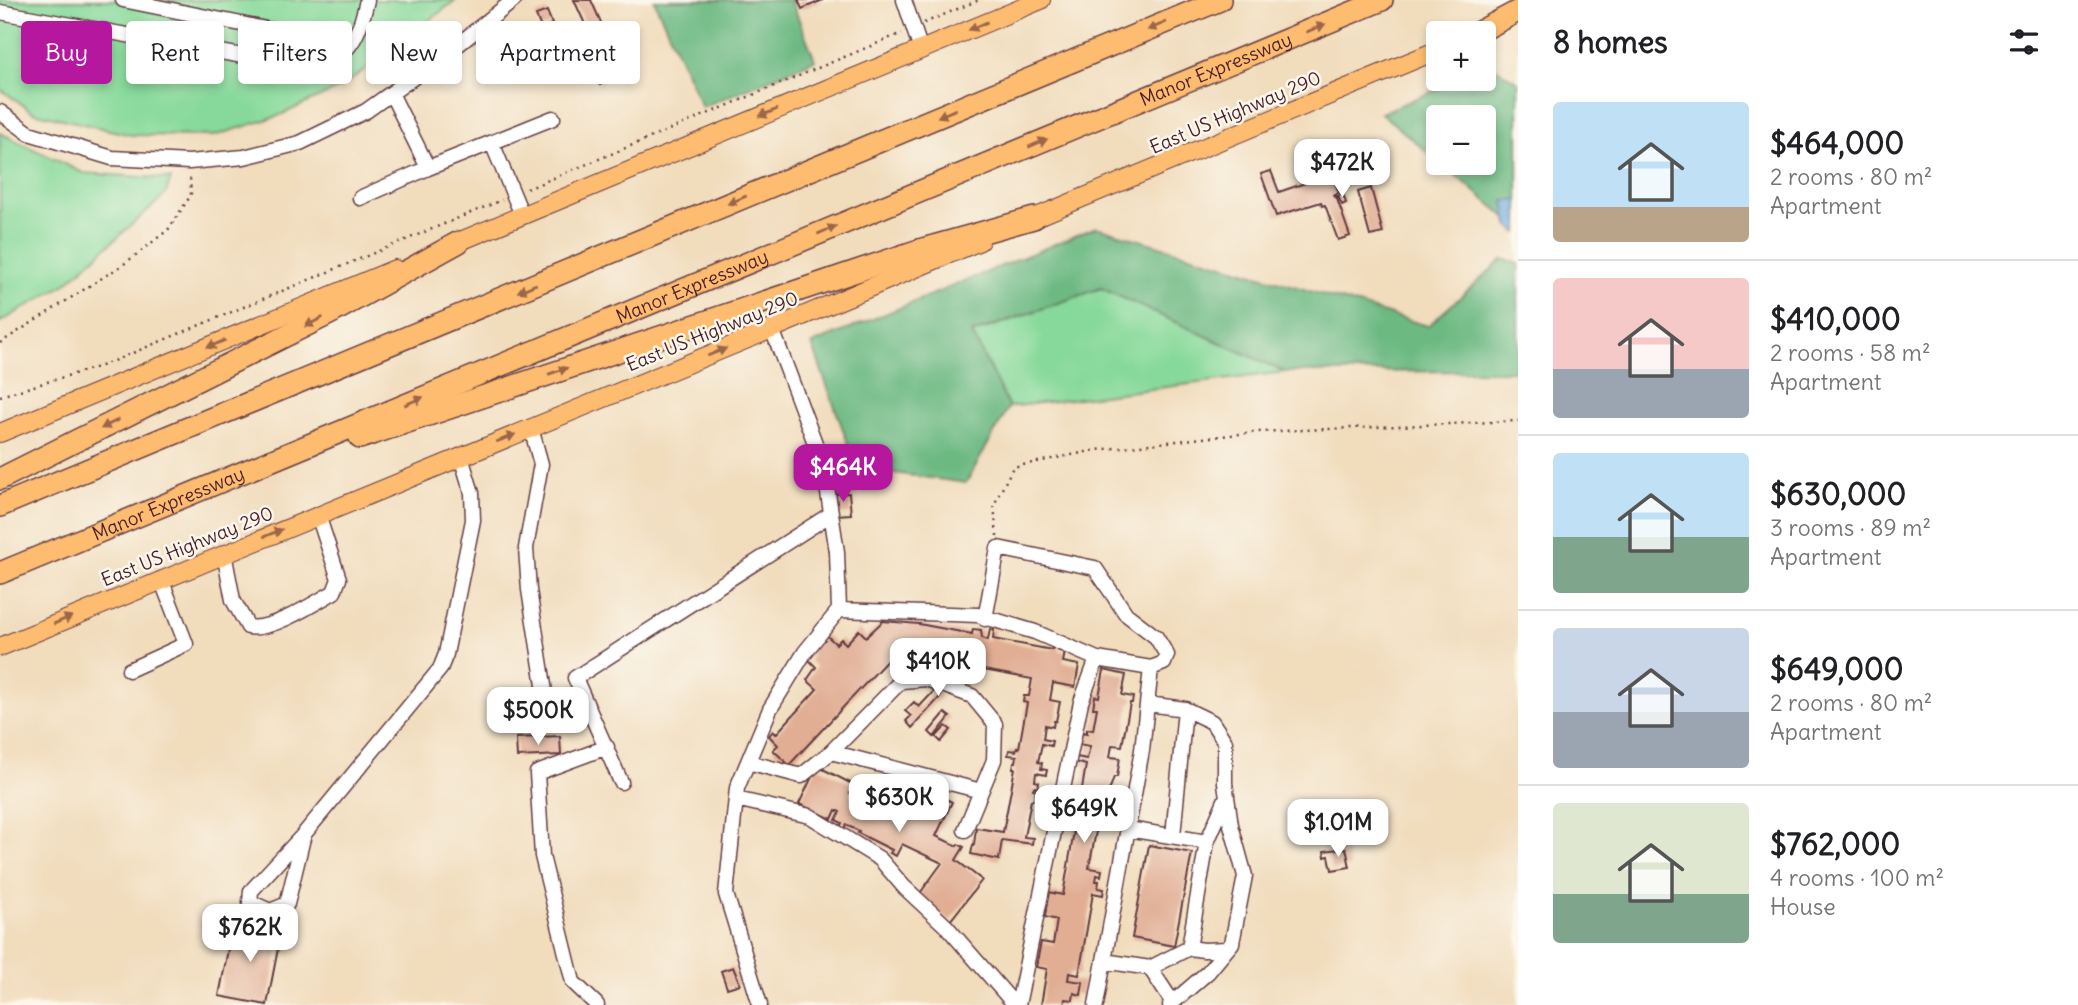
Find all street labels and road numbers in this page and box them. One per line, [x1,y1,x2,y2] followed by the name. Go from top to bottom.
[1136,27,1295,111] street label: Manor Expressway
[1146,65,1324,159] street label: East US Highway 290
[612,244,772,328] street label: Manor Expressway
[622,285,802,377] street label: East US Highway 290
[88,461,248,546] street label: Manor Expressway
[97,500,277,592] street label: East US Highway 290

